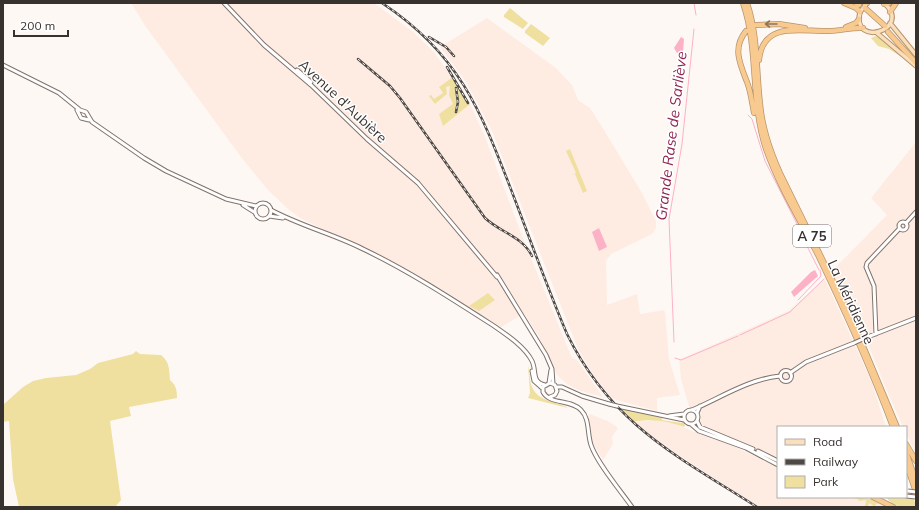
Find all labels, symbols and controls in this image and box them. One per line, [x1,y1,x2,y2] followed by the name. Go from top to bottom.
[14,12,68,38] scale bar
[20,18,55,33] text: 200 m
[765,20,778,28] one-way arrow
[651,50,691,222] water label: Grande Rase de Sarliève
[295,55,391,147] street label: Avenue d'Aubière
[793,225,831,247] road number: A 75
[824,257,878,347] street label: La Méridienne
[777,426,907,498] legend
[813,434,842,449] text: Road
[813,454,859,469] text: Railway
[813,474,839,489] text: Park

